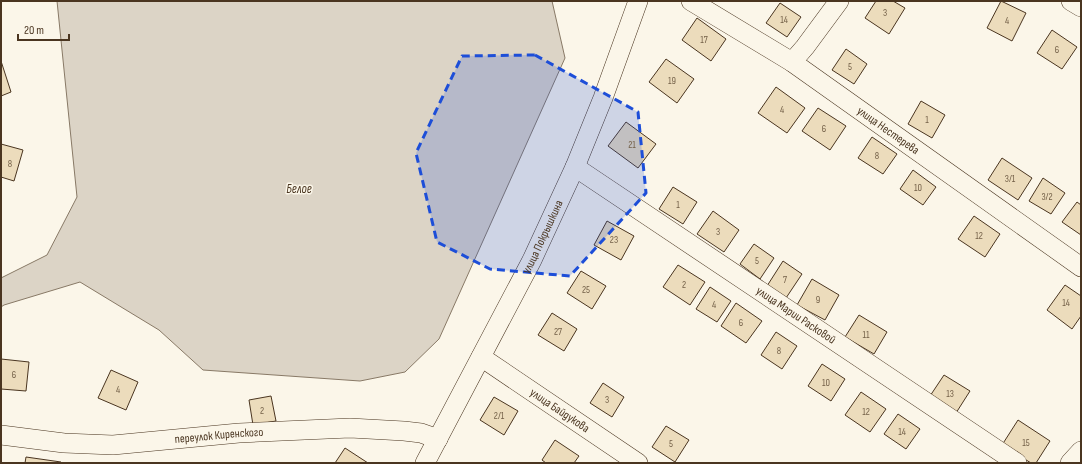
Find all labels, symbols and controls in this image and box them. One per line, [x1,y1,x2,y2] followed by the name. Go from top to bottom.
[883,7,887,19] house number: 3
[780,14,788,26] house number: 14
[1005,15,1009,27] house number: 4
[18,16,69,42] scale bar
[24,23,44,38] text: 20 m
[700,34,708,46] house number: 17
[1055,44,1059,56] house number: 6
[848,61,852,73] house number: 5
[668,75,676,87] house number: 19
[854,103,923,158] street label: улица Нестерева
[780,104,784,116] house number: 4
[925,114,929,126] house number: 1
[822,123,826,135] house number: 6
[628,139,636,151] house number: 21
[875,150,879,162] house number: 8
[8,158,12,170] house number: 8
[1005,173,1016,185] house number: 3/1
[286,181,312,197] water label: Белое
[914,182,922,194] house number: 10
[1041,191,1053,203] house number: 3/2
[519,197,566,276] street label: улица Покрышкина
[676,199,680,211] house number: 1
[716,226,720,238] house number: 3
[975,230,983,242] house number: 12
[610,234,618,246] house number: 23
[755,255,759,267] house number: 5
[783,274,787,286] house number: 7
[682,279,686,291] house number: 2
[753,283,839,347] street label: улица Марии Расковой
[582,284,590,296] house number: 25
[816,294,820,306] house number: 9
[1062,297,1070,309] house number: 14
[712,299,716,311] house number: 4
[739,317,743,329] house number: 6
[554,326,562,338] house number: 27
[863,329,870,341] house number: 11
[777,345,781,357] house number: 8
[12,369,16,381] house number: 6
[822,377,830,389] house number: 10
[116,384,120,396] house number: 4
[527,385,593,436] street label: улица Байдукова
[946,388,954,400] house number: 13
[605,394,609,406] house number: 3
[260,405,264,417] house number: 2
[862,406,870,418] house number: 12
[494,410,505,422] house number: 2/1
[174,424,264,447] street label: переулок Киренского
[898,426,906,438] house number: 14
[1022,437,1030,449] house number: 15
[669,438,673,450] house number: 5

